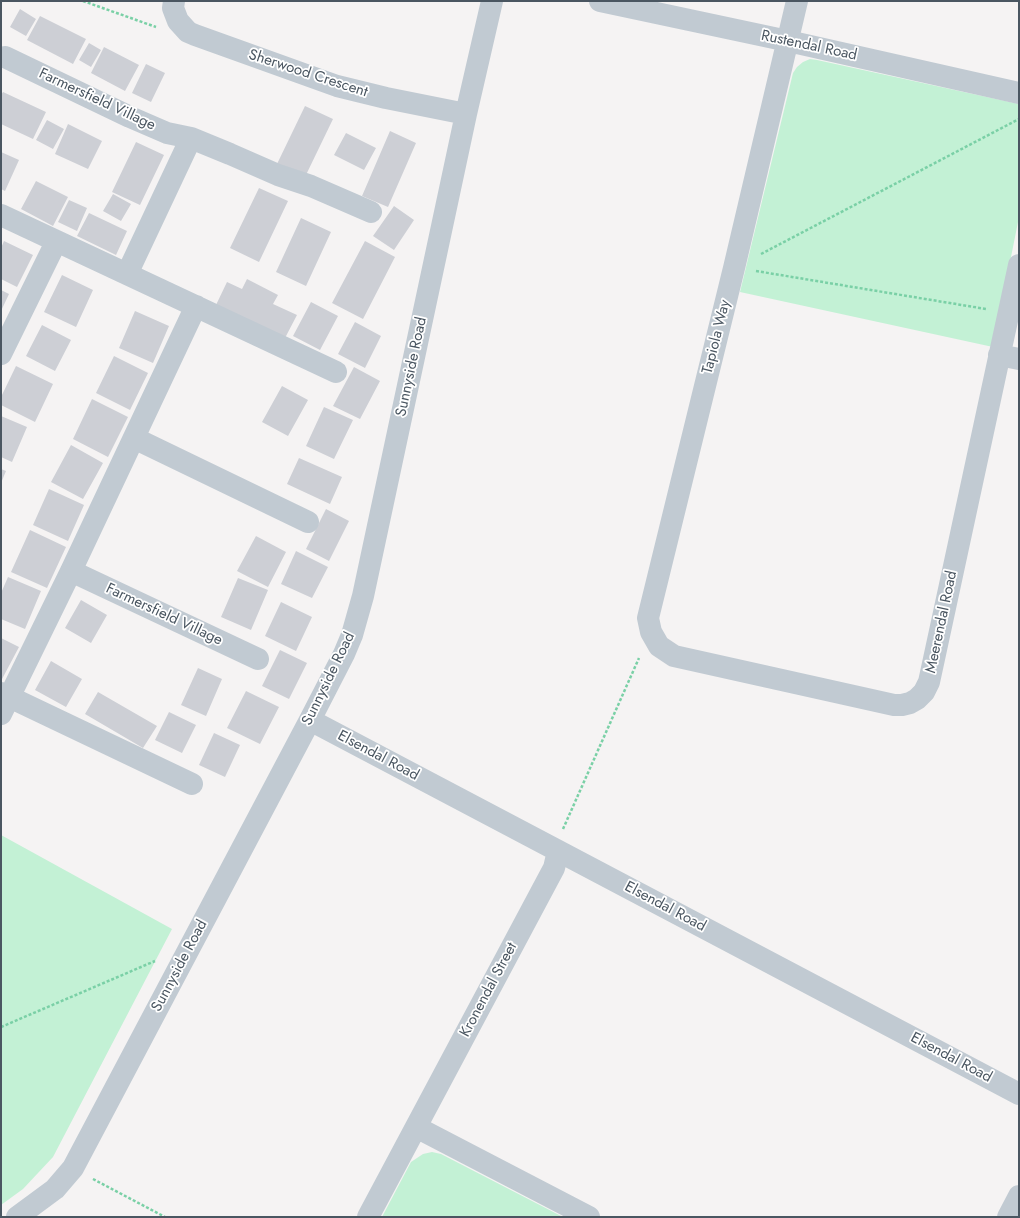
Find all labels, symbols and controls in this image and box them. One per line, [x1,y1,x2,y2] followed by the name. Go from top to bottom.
[759,27,859,65] street label: Rustendal Road
[246,46,370,102] street label: Sherwood Crescent
[36,65,158,135] street label: Farmersfield Village
[699,298,735,376] street label: Tapiola Way
[393,316,431,418] street label: Sunnyside Road
[922,569,962,675] street label: Meerendal Road
[103,580,225,650] street label: Farmersfield Village
[299,629,359,729] street label: Sunnyside Road
[334,727,422,785] street label: Elsendal Road
[621,878,709,936] street label: Elsendal Road
[148,917,212,1015] street label: Sunnyside Road
[457,940,521,1040] street label: Kronendal Street
[907,1029,995,1087] street label: Elsendal Road

